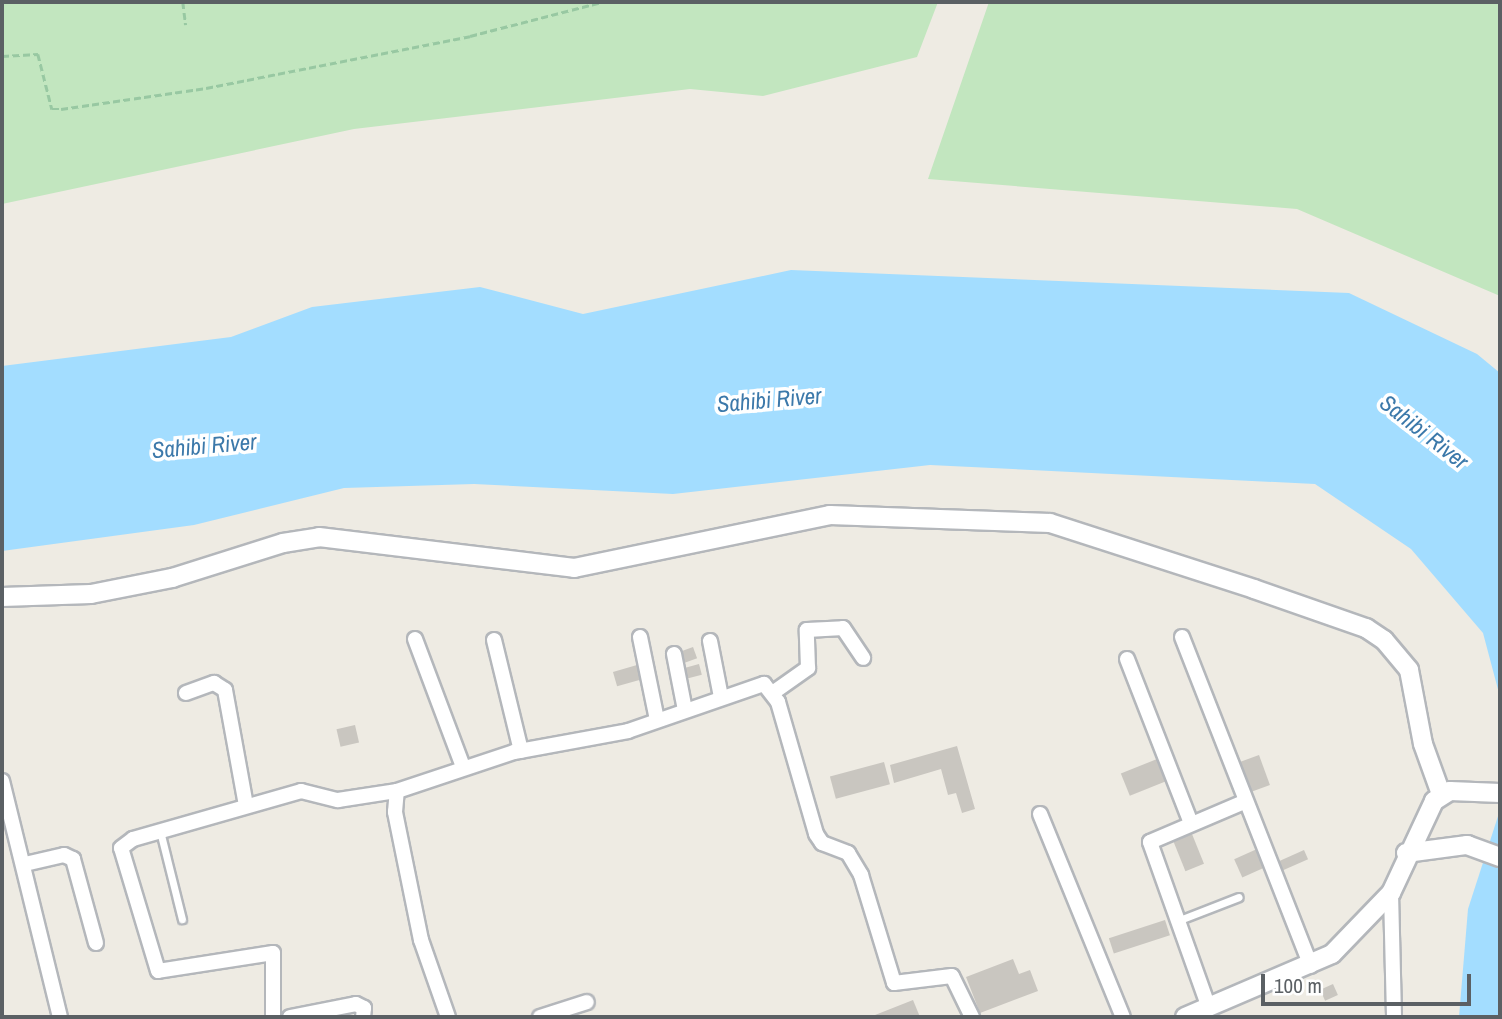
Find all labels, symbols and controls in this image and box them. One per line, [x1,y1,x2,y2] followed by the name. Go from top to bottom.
[716,382,822,418] water label: Sahibi River
[1374,389,1474,475] water label: Sahibi River
[151,428,257,464] water label: Sahibi River
[1264,960,1474,1004] scale bar
[1274,971,1322,1000] text: 100 m

